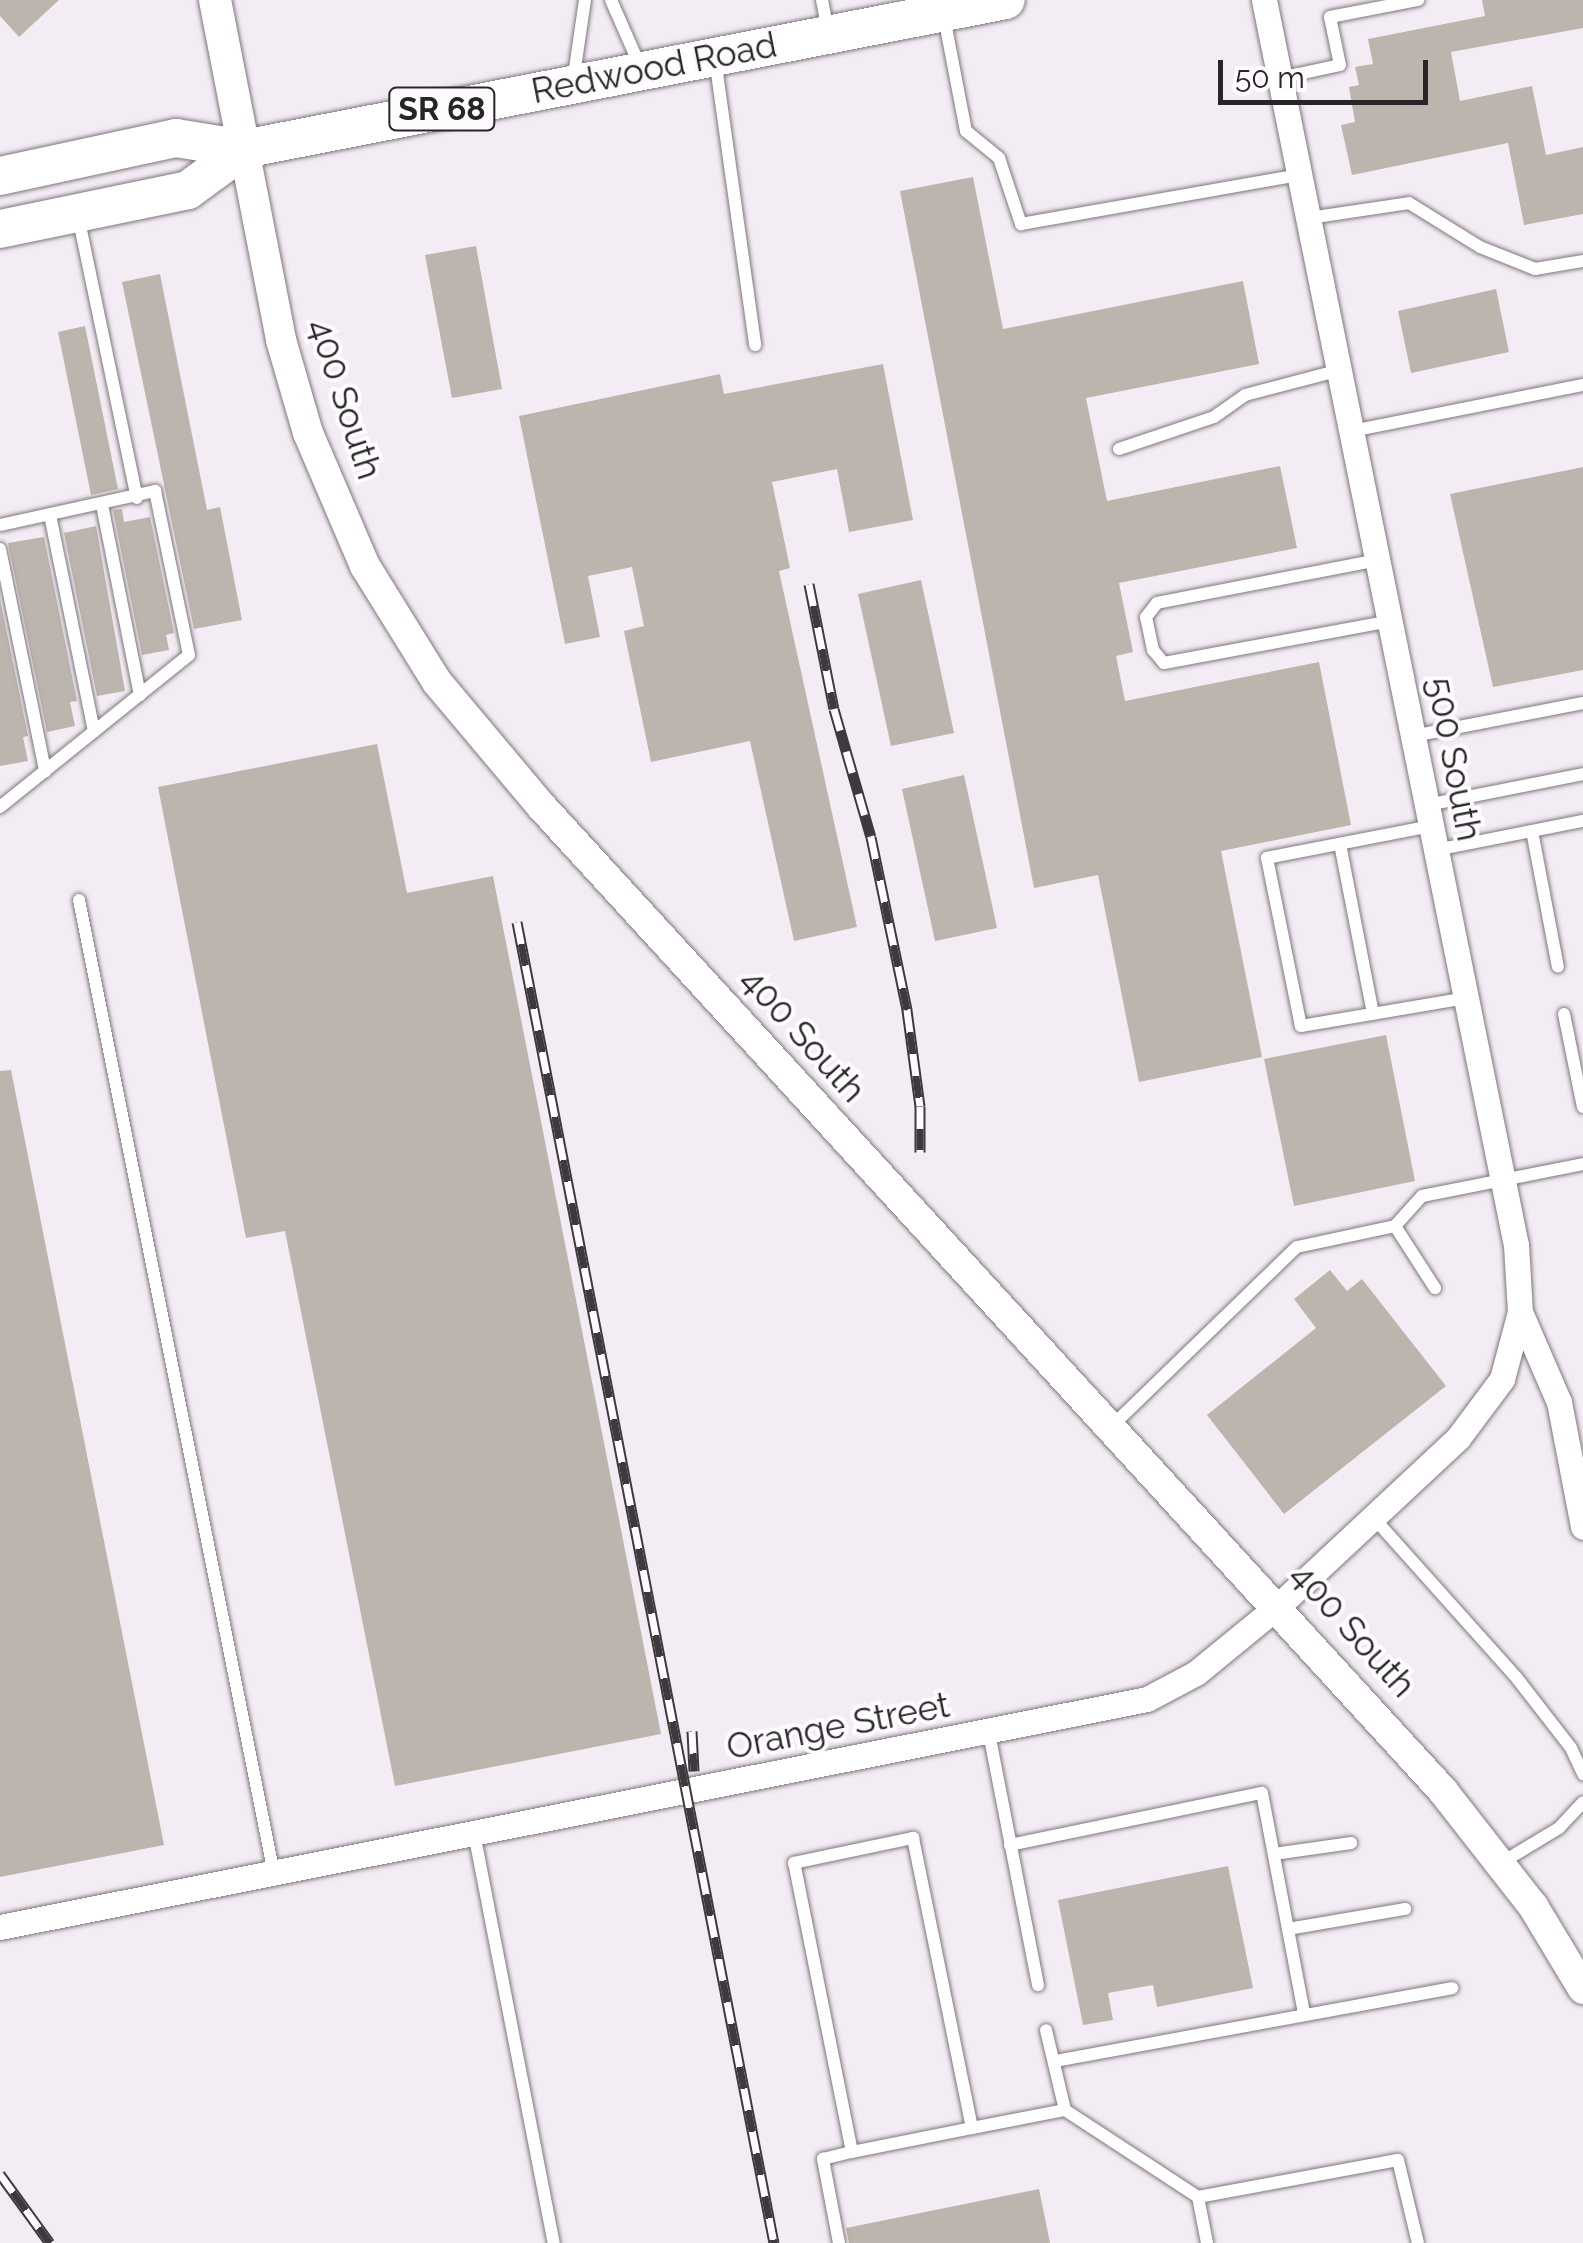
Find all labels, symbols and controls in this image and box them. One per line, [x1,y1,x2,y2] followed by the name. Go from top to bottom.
[528,24,780,112] street label: Redwood Road
[1223,40,1433,102] scale bar
[1235,60,1305,95] text: 50 m
[387,82,497,136] road number: SR 68
[299,314,391,484] street label: 400 South
[1418,674,1490,844] street label: 500 South
[732,959,874,1111] street label: 400 South
[1282,1554,1424,1706] street label: 400 South
[723,1684,953,1768] street label: Orange Street

